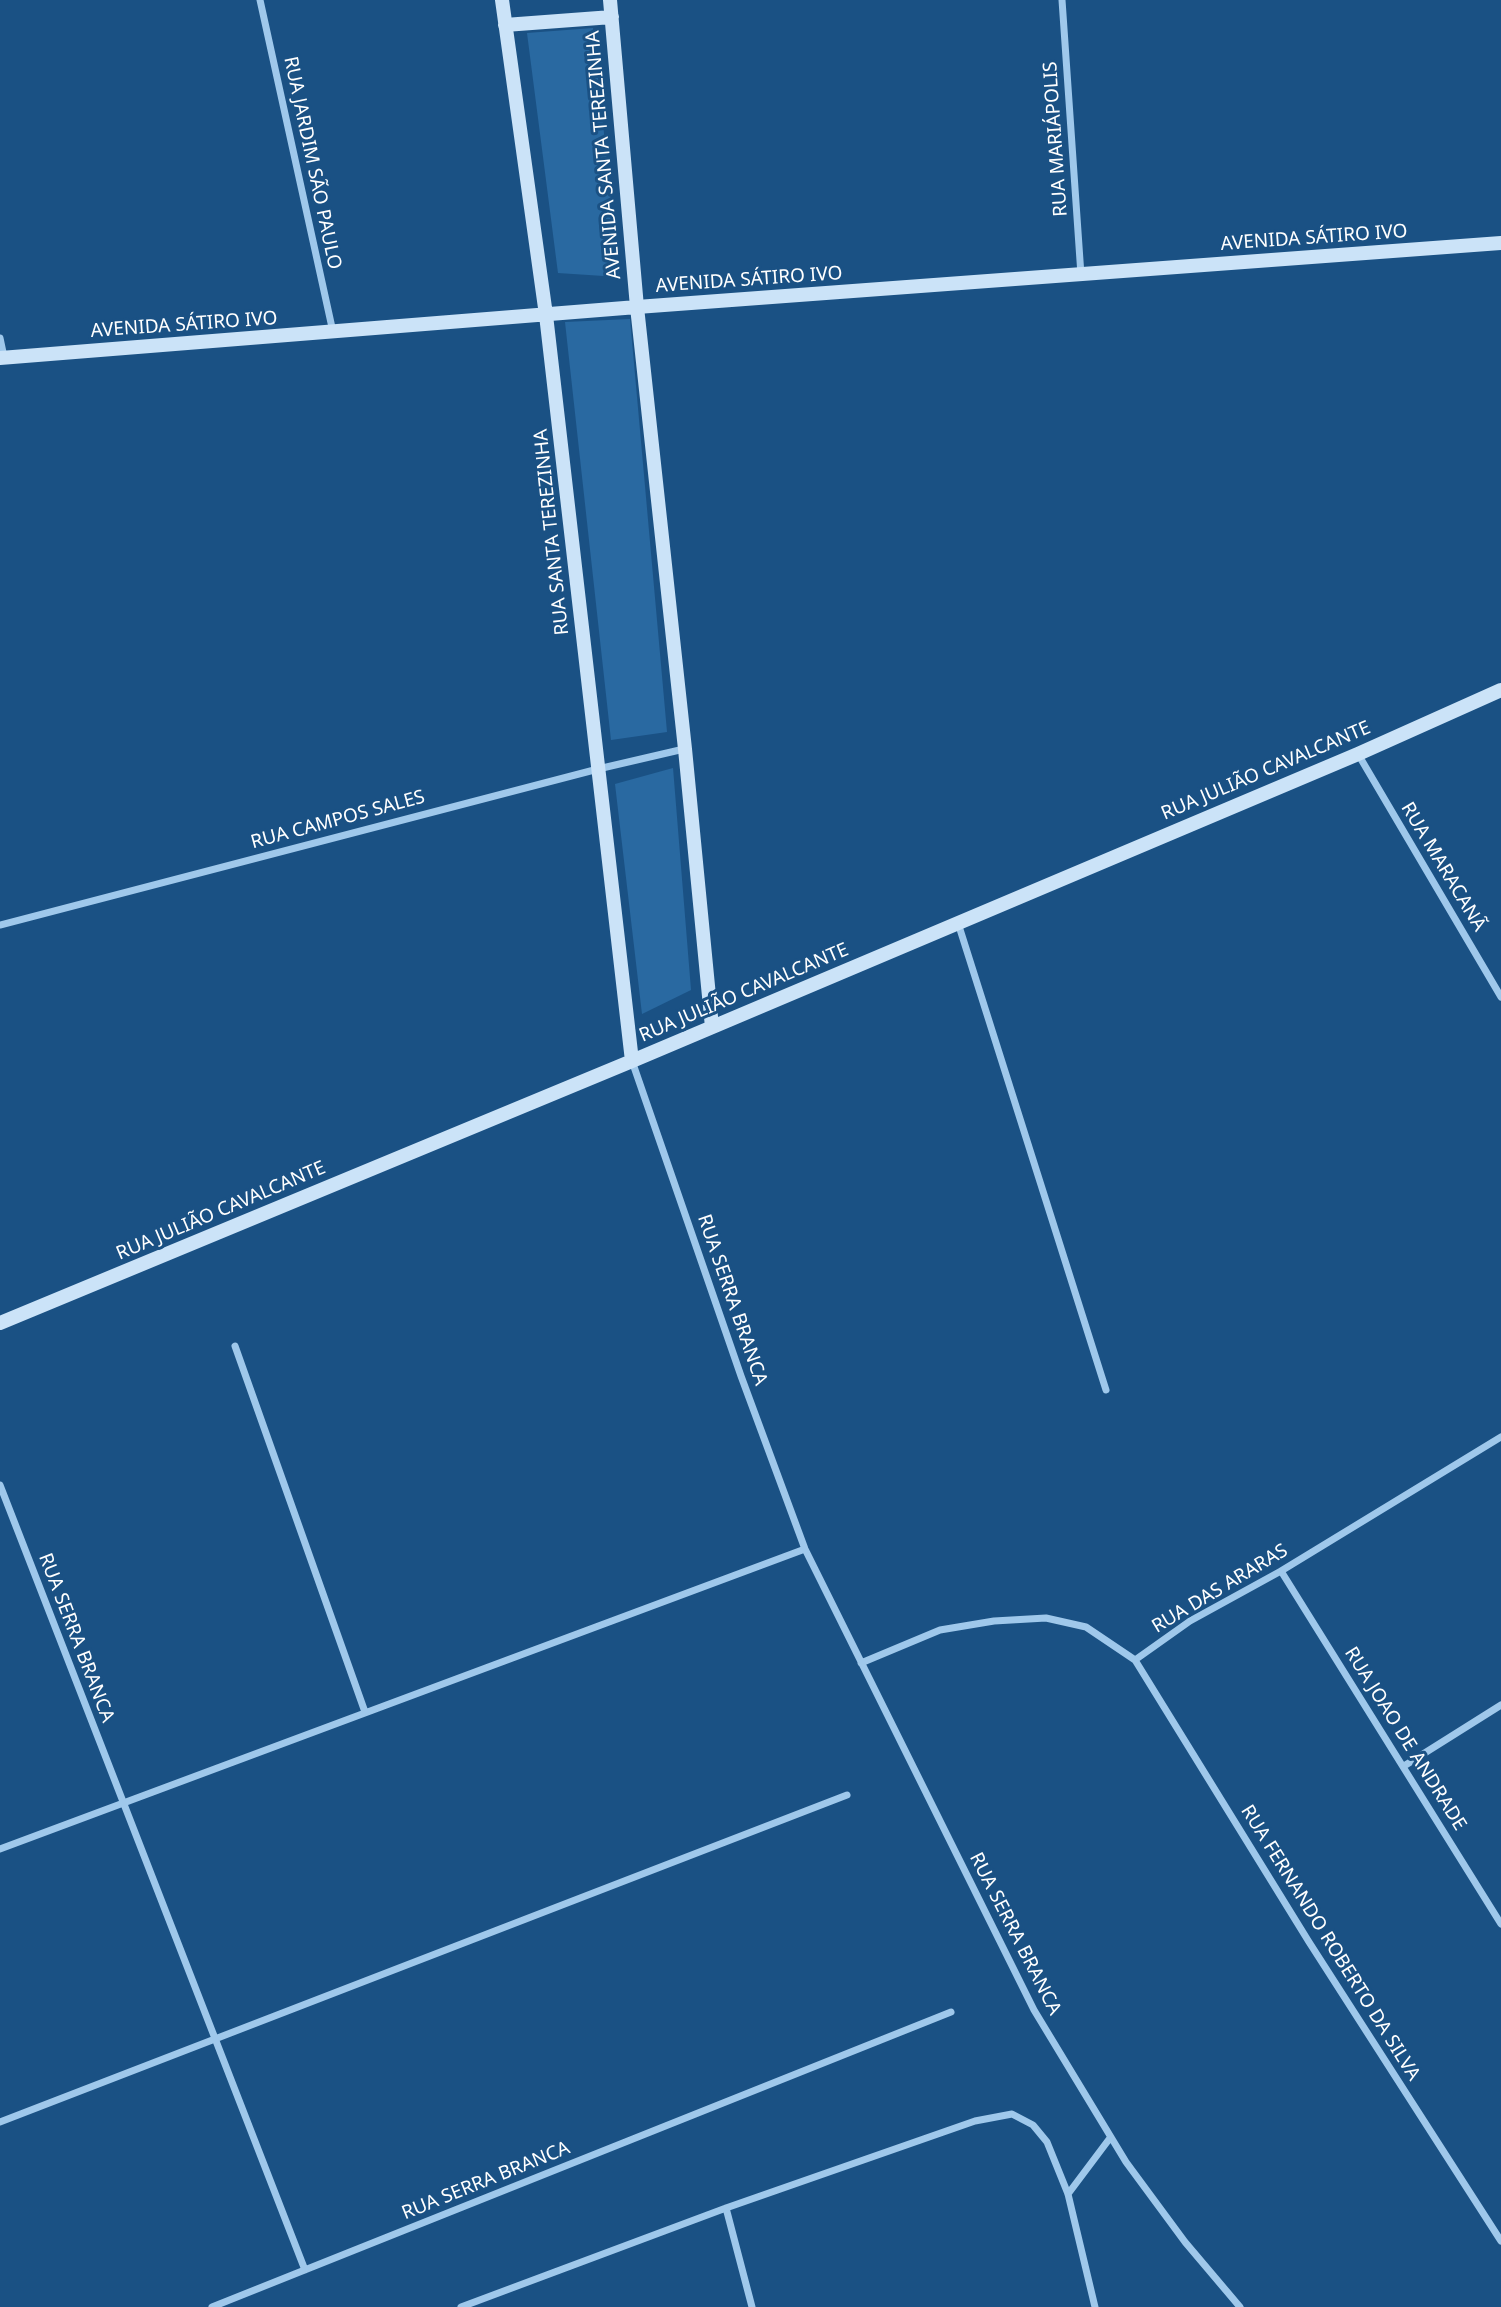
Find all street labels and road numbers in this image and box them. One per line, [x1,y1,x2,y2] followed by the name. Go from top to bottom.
[582,30,626,280] street label: AVENIDA SANTA TEREZINHA
[278,54,346,272] street label: RUA JARDIM SÃO PAULO
[1039,61,1073,217] street label: RUA MARIÁPOLIS
[1220,220,1408,256] street label: AVENIDA SÁTIRO IVO
[655,262,843,298] street label: AVENIDA SÁTIRO IVO
[90,307,278,343] street label: AVENIDA SÁTIRO IVO
[530,428,574,636] street label: RUA SANTA TEREZINHA
[1158,717,1374,825] street label: RUA JULIÃO CAVALCANTE
[248,786,428,854] street label: RUA CAMPOS SALES
[1396,798,1490,936] street label: RUA MARACANÃ
[636,939,852,1047] street label: RUA JULIÃO CAVALCANTE
[113,1157,329,1265] street label: RUA JULIÃO CAVALCANTE
[692,1212,772,1388] street label: RUA SERRA BRANCA
[1148,1540,1292,1638] street label: RUA DAS ARARAS
[33,1550,119,1726] street label: RUA SERRA BRANCA
[1339,1643,1471,1835] street label: RUA JOAO DE ANDRADE
[1235,1801,1425,2085] street label: RUA FERNANDO ROBERTO DA SILVA
[964,1849,1066,2019] street label: RUA SERRA BRANCA
[399,2137,573,2225] street label: RUA SERRA BRANCA

